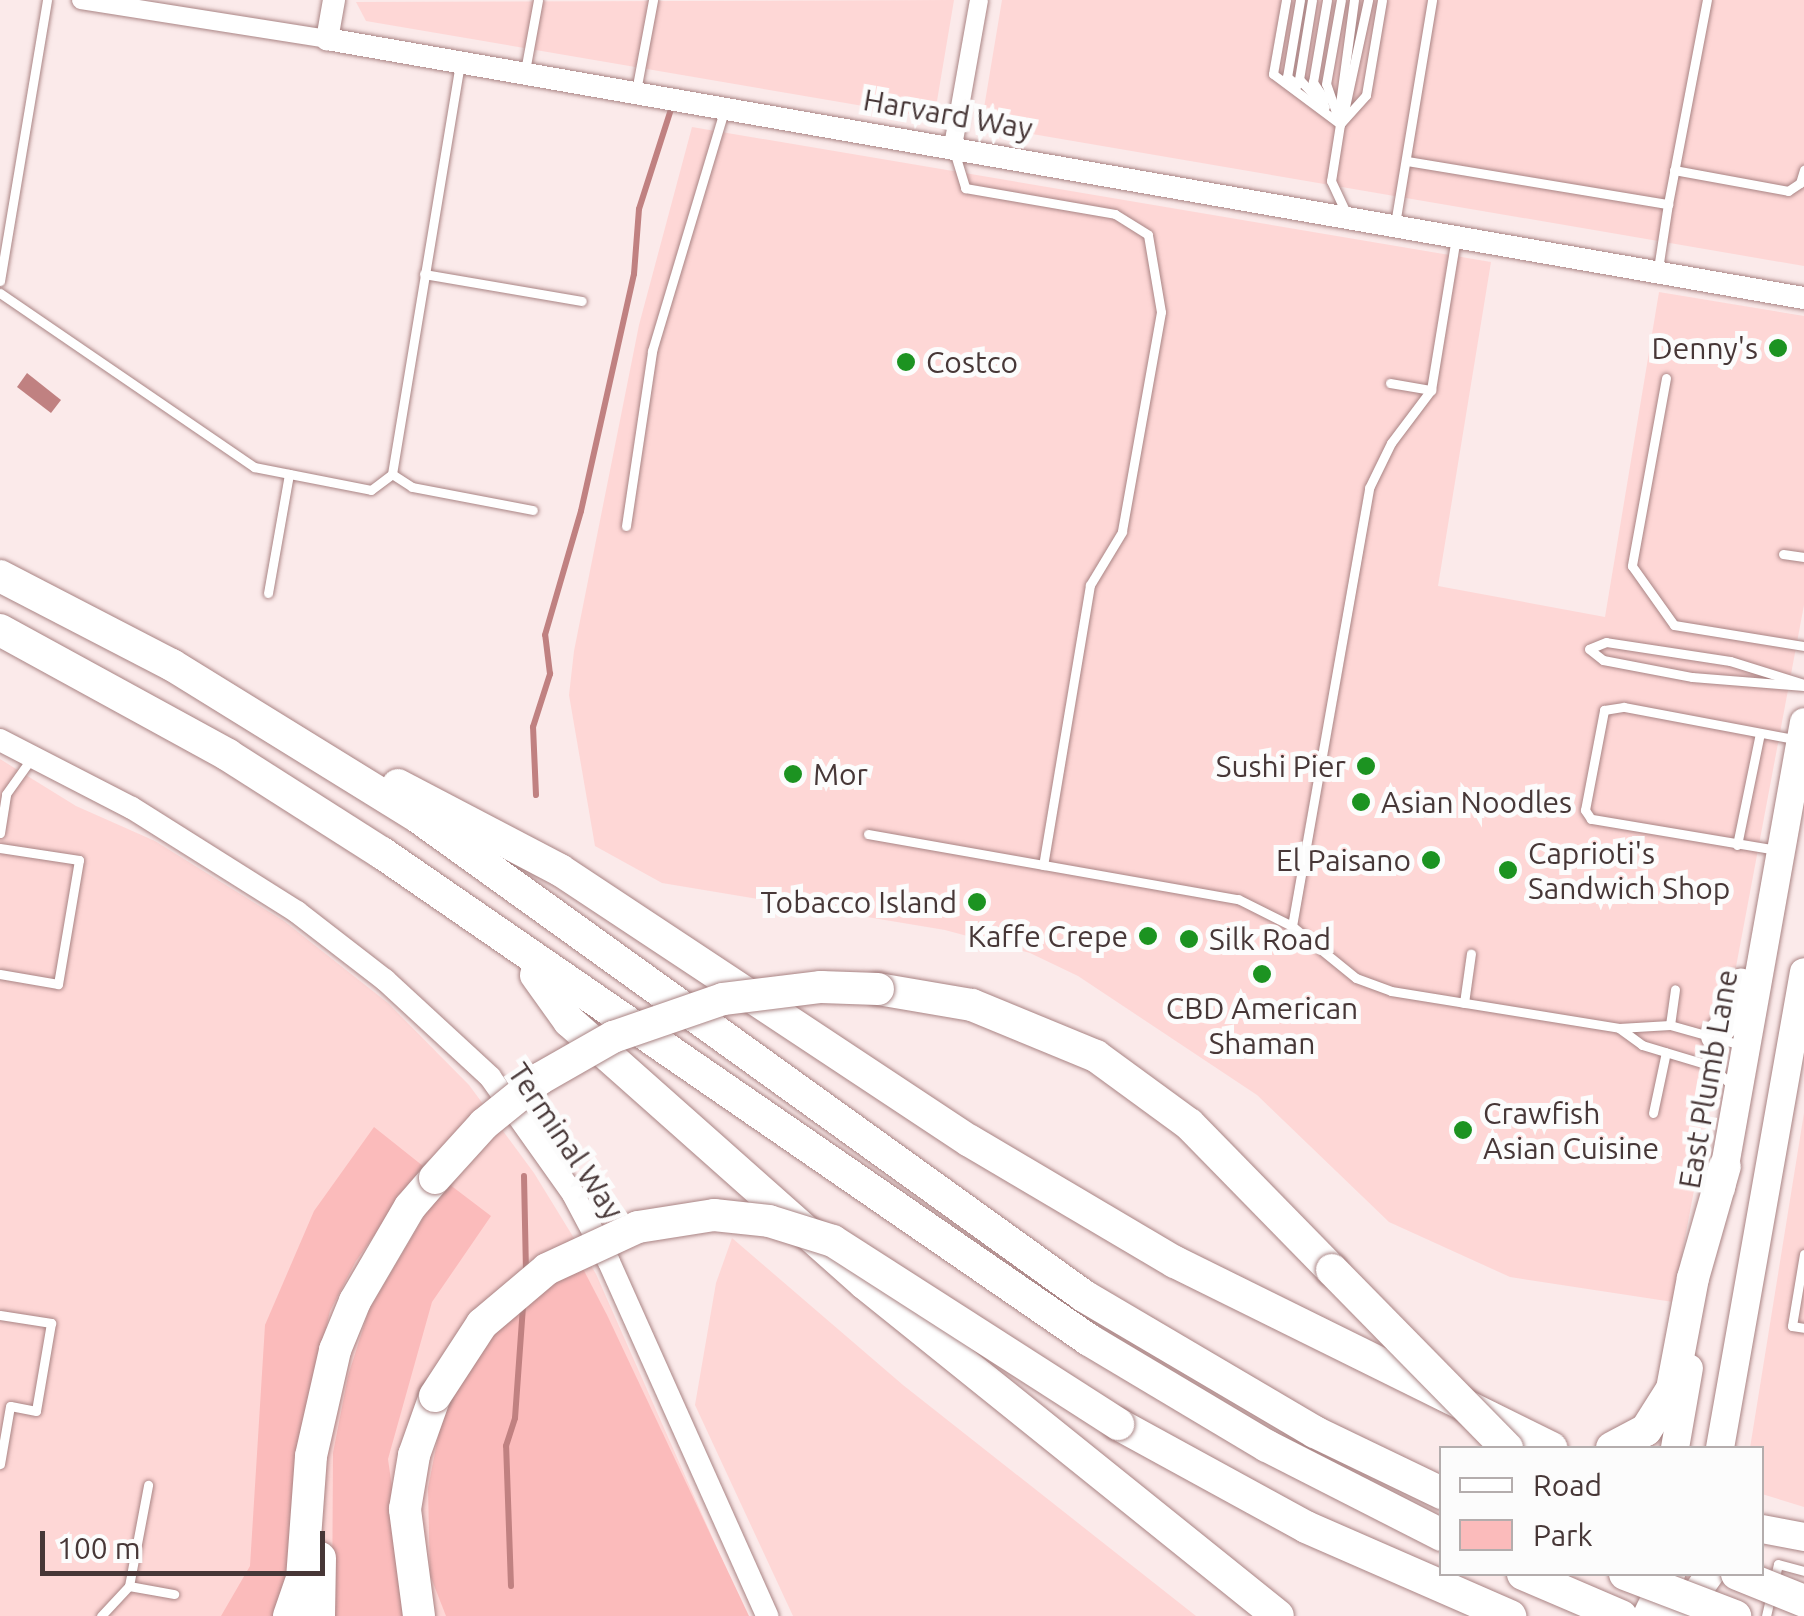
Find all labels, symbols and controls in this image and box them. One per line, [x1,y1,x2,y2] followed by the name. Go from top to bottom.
[861,81,1035,147] street label: Harvard Way
[1652,330,1758,366] place label: Denny's
[1767,337,1789,359] marker: Denny's
[926,344,1018,380] place label: Costco
[895,351,917,373] marker: Costco
[1216,748,1346,784] place label: Sushi Pier
[1355,755,1377,777] marker: Sushi Pier
[813,756,868,792] place label: Mor
[782,763,804,785] marker: Mor
[1381,784,1572,820] place label: Asian Noodles
[1350,791,1372,813] marker: Asian Noodles
[1528,835,1730,906] place label: Caprioti's Sandwich Shop
[1276,842,1411,878] place label: El Paisano
[1420,849,1442,871] marker: El Paisano
[1497,859,1519,881] marker: Caprioti's Sandwich Shop
[760,884,957,920] place label: Tobacco Island
[966,891,988,913] marker: Tobacco Island
[968,918,1128,954] place label: Kaffe Crepe
[1209,921,1331,957] place label: Silk Road
[1137,925,1159,947] marker: Kaffe Crepe
[1178,928,1200,950] marker: Silk Road
[1251,963,1273,985] marker: CBD American Shaman
[1671,967,1745,1191] street label: East Plumb Lane
[1166,990,1358,1060] place label: CBD American Shaman
[501,1056,631,1226] street label: Terminal Way
[1483,1095,1659,1166] place label: Crawfish Asian Cuisine
[1452,1119,1474,1141] marker: Crawfish Asian Cuisine
[1439,1446,1764,1576] legend
[1533,1468,1602,1502] text: Road
[45,1511,330,1573] scale bar
[1533,1518,1593,1552] text: Park
[57,1531,141,1565] text: 100 m

